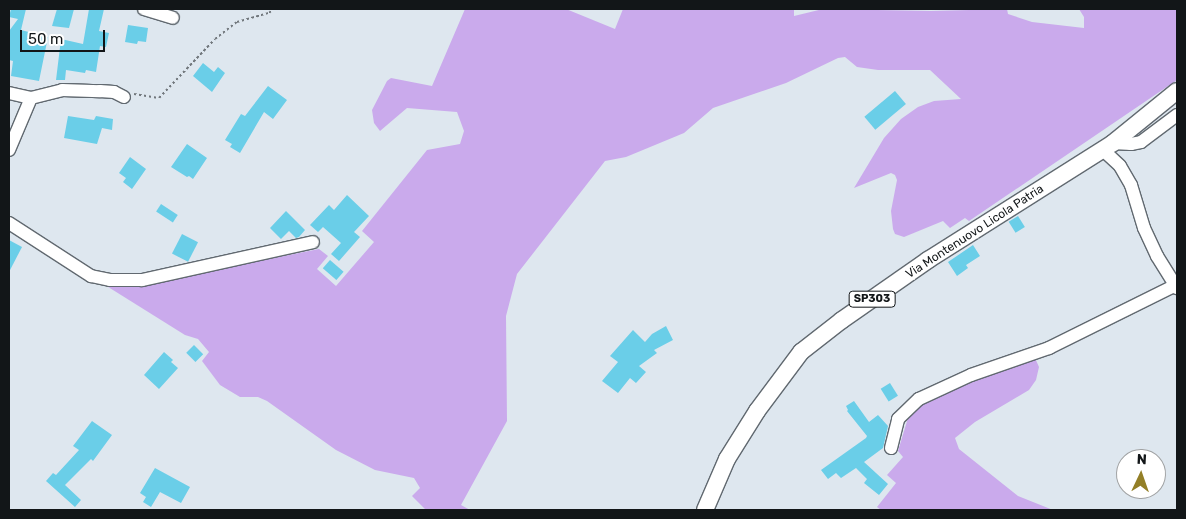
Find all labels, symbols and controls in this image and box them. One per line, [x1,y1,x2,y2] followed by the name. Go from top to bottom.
[22,20,108,52] scale bar
[28,30,63,48] text: 50 m
[903,182,1047,282] street label: Via Montenuovo Licola Patria
[848,290,896,308] road number: SP303
[1116,449,1166,499] north arrow
[1136,451,1147,468] text: N

